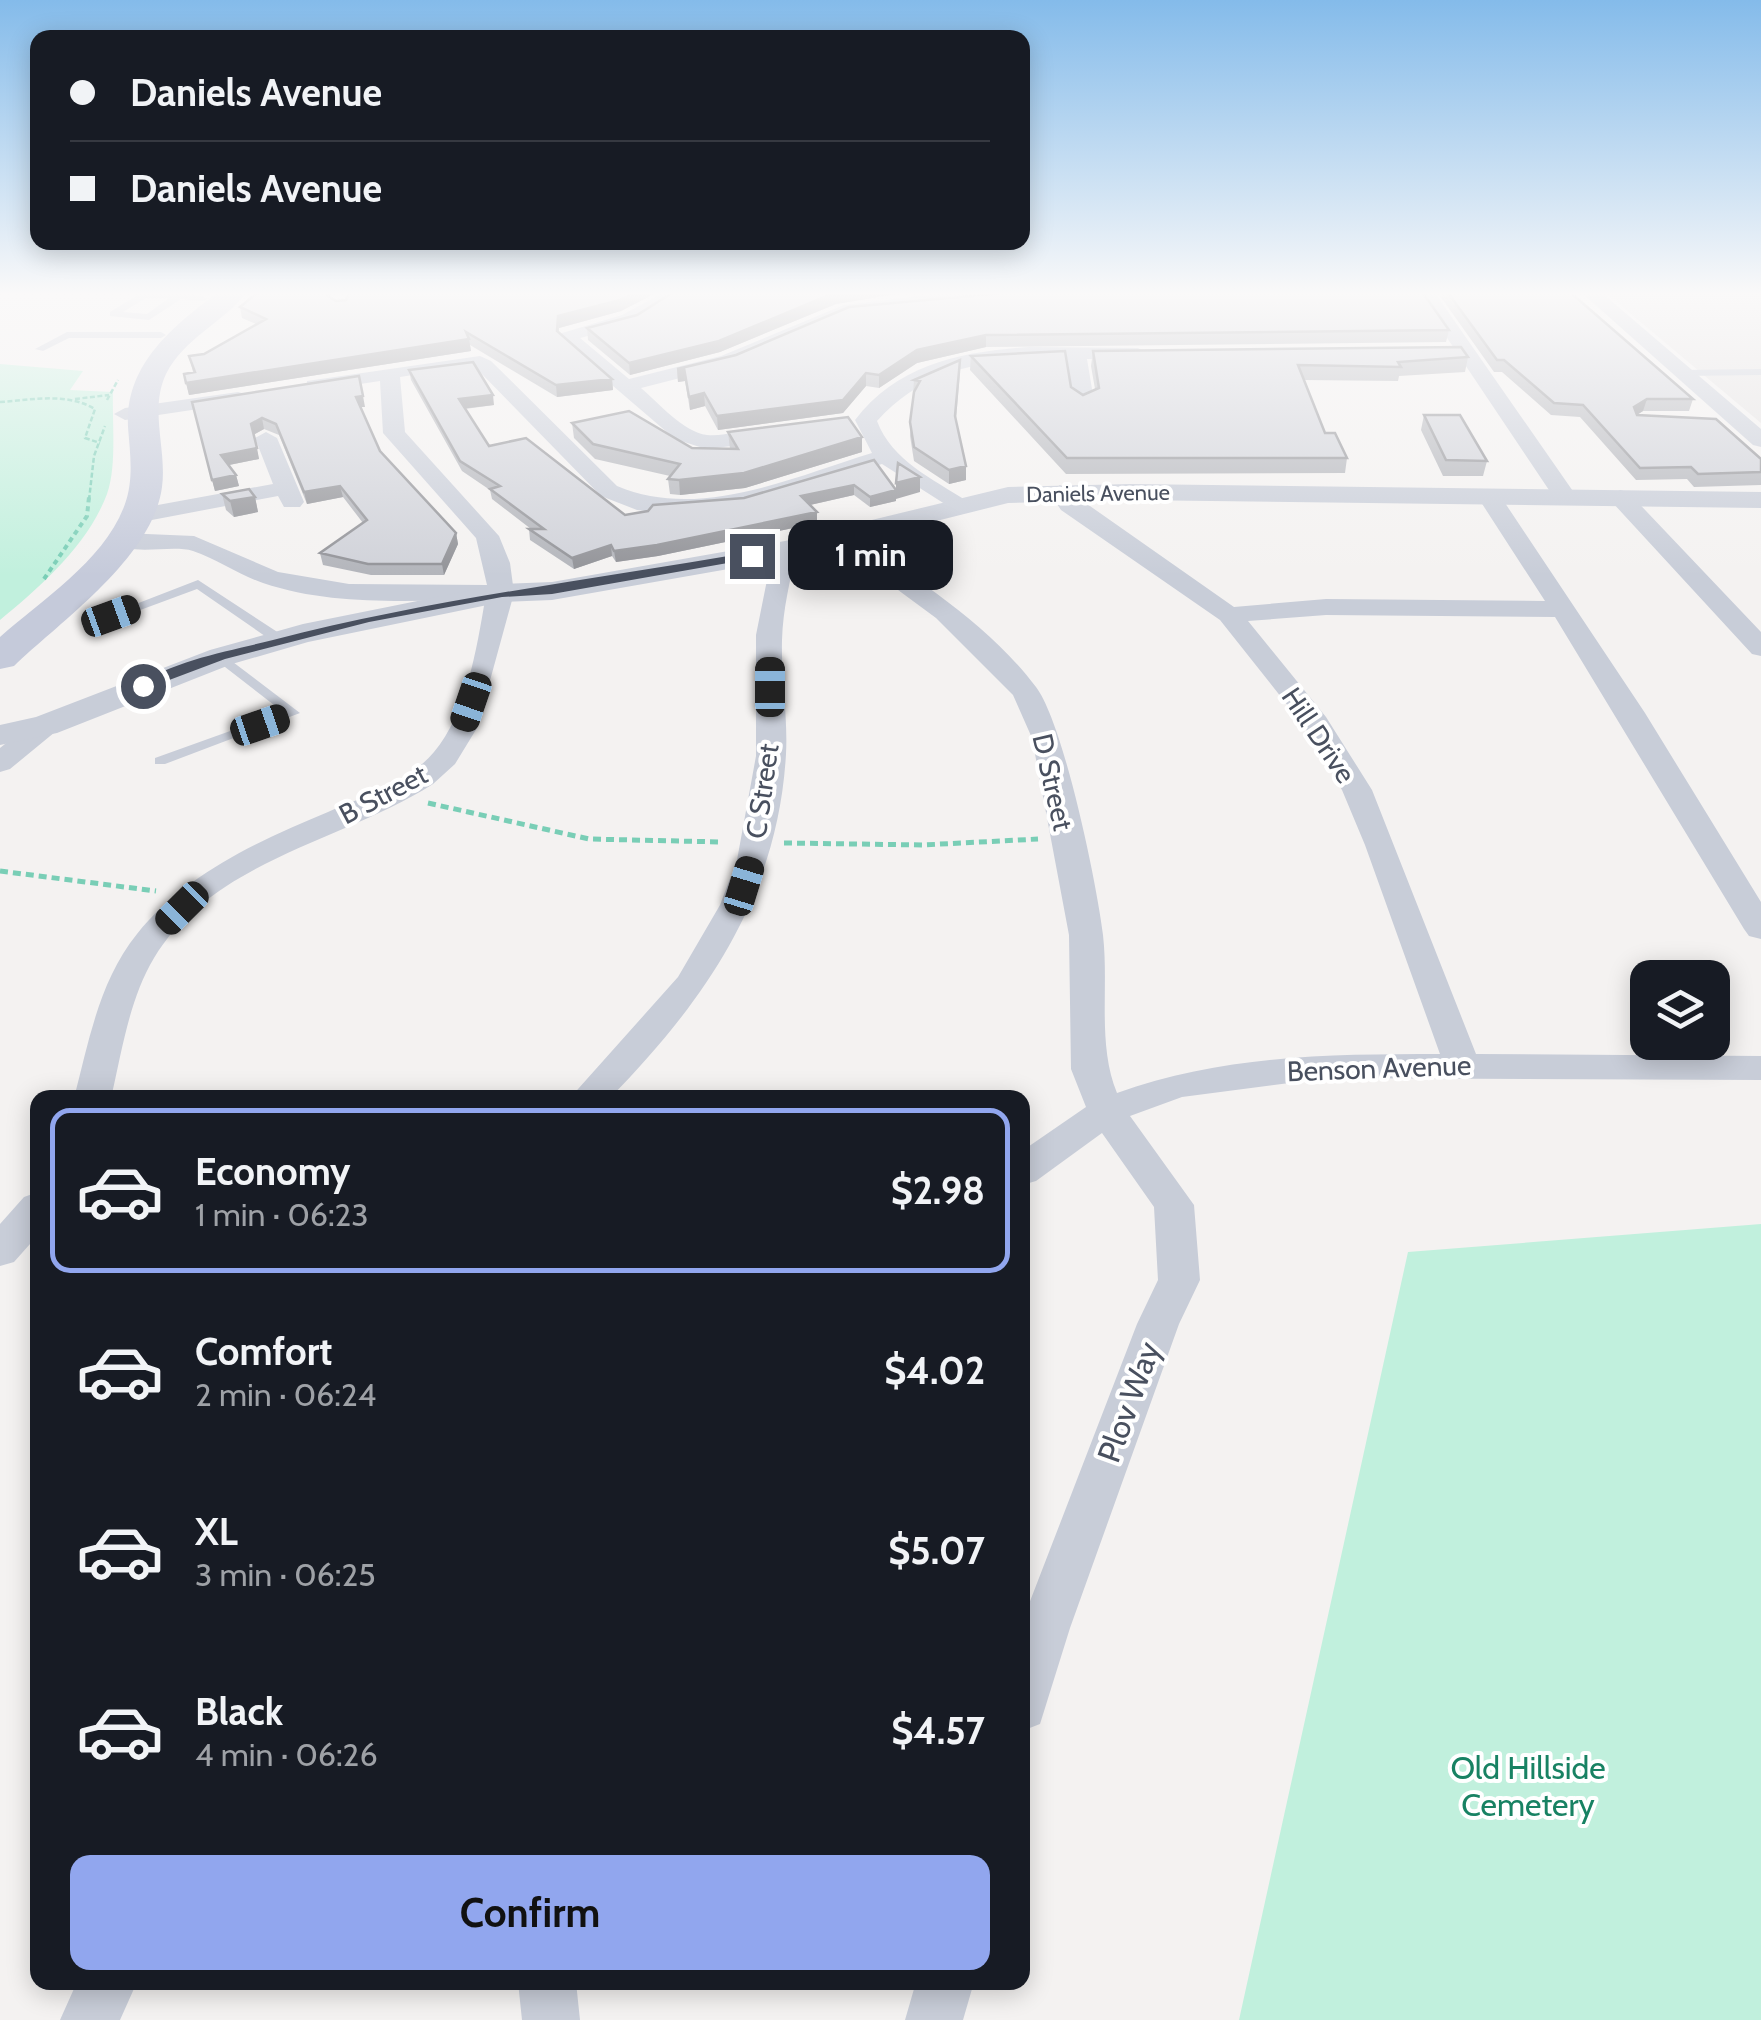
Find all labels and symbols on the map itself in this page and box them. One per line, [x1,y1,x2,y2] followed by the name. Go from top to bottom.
[1026,479,1170,508] street label: Daniels Avenue
[787,521,952,591] callout: 1 min
[730,534,775,579] route end
[78,592,144,640] car
[755,657,785,717] car
[121,664,166,709] route start
[447,669,495,735] car
[1275,681,1363,789] street label: Hill Drive
[227,701,293,749] car
[1025,730,1081,834] street label: D Street
[739,741,785,841] street label: C Street
[333,757,433,831] street label: B Street
[721,853,767,919] car
[150,876,214,940] car
[1286,1048,1472,1088] street label: Benson Avenue
[1089,1336,1168,1468] street label: Plov Way
[1450,1748,1606,1824] park label: Old Hillside Cemetery

